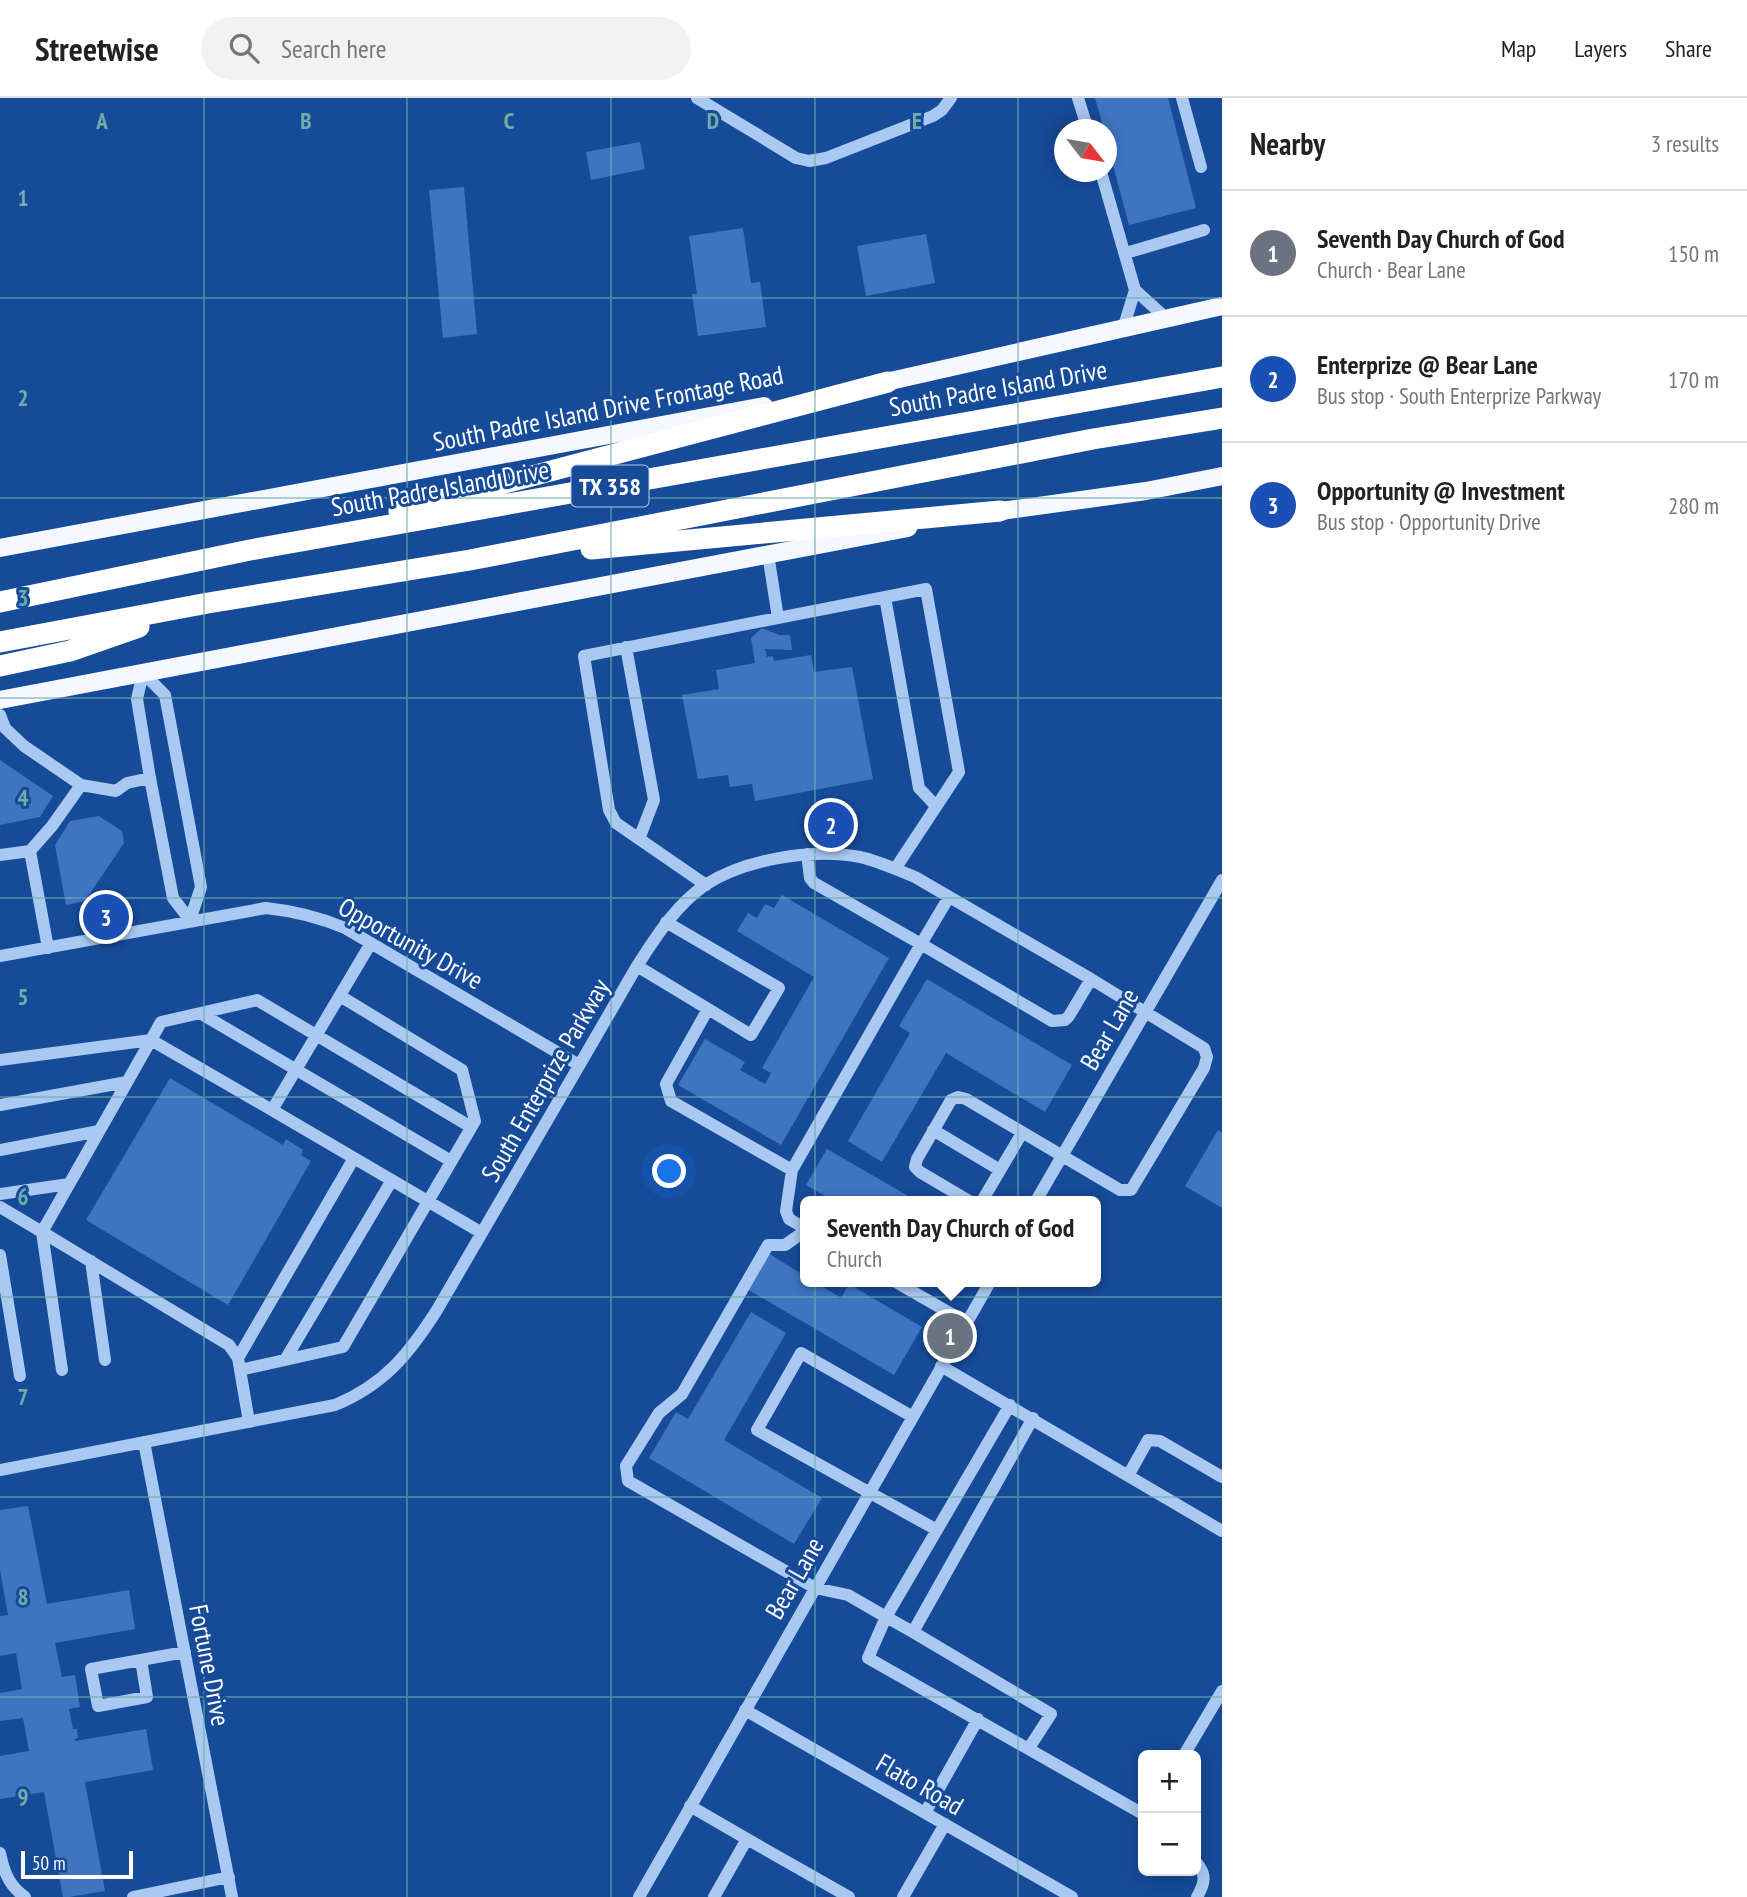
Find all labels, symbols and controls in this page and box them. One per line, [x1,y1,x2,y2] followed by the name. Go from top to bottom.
[201,17,691,80] search box
[35,27,159,70] text: Streetwise
[225,29,263,67] icon: search
[281,32,387,65] text: Search here
[1501,33,1536,64] text: Map
[1574,33,1627,64] text: Layers
[1665,33,1712,64] text: Share
[95,106,108,135] text: A
[300,106,312,135] text: B
[504,106,515,135] text: C
[707,106,719,135] text: D
[912,106,922,135] text: E
[1054,119,1117,182] north arrow
[1250,124,1325,163] text: Nearby
[1651,129,1719,158] text: 3 results
[18,183,29,212] text: 1
[1317,222,1565,255] text: Seventh Day Church of God
[1268,239,1279,268] text: 1
[1668,239,1719,268] text: 150 m
[1317,255,1466,284] text: Church · Bear Lane
[1317,348,1538,381] text: Enterprize @ Bear Lane
[887,353,1109,423] street label: South Padre Island Drive
[430,358,786,458] street label: South Padre Island Drive Frontage Road
[1268,365,1279,394] text: 2
[1668,365,1719,394] text: 170 m
[1317,381,1601,410] text: Bus stop · South Enterprize Parkway
[18,383,29,412] text: 2
[329,453,551,523] street label: South Padre Island Drive
[572,466,648,506] road number: TX 358
[1317,474,1565,507] text: Opportunity @ Investment
[1268,491,1279,520] text: 3
[1668,491,1719,520] text: 280 m
[1317,507,1541,536] text: Bus stop · Opportunity Drive
[18,583,29,612] text: 3
[18,783,29,812] text: 4
[808,799,854,851] pin: 2
[333,890,489,996] street label: Opportunity Drive
[83,891,129,943] pin: 3
[474,973,617,1187] street label: South Enterprize Parkway
[18,982,29,1011] text: 5
[1072,982,1146,1076] street label: Bear Lane
[652,1154,686,1188] your location
[18,1182,29,1211] text: 6
[800,1196,1101,1287] popup
[827,1211,1074,1244] text: Seventh Day Church of God
[827,1244,882,1273] text: Church
[927,1310,973,1362] pin: 1
[18,1382,29,1411] text: 7
[757,1531,831,1625] street label: Bear Lane
[18,1582,29,1611] text: 8
[182,1601,238,1729] street label: Fortune Drive
[871,1746,969,1822] street label: Flato Road
[1138,1750,1201,1876] map controls
[1138,1750,1201,1813] button: +
[18,1782,29,1811] text: 9
[1138,1813,1201,1876] button: −
[21,1848,133,1880] scale bar
[32,1851,66,1875] text: 50 m

